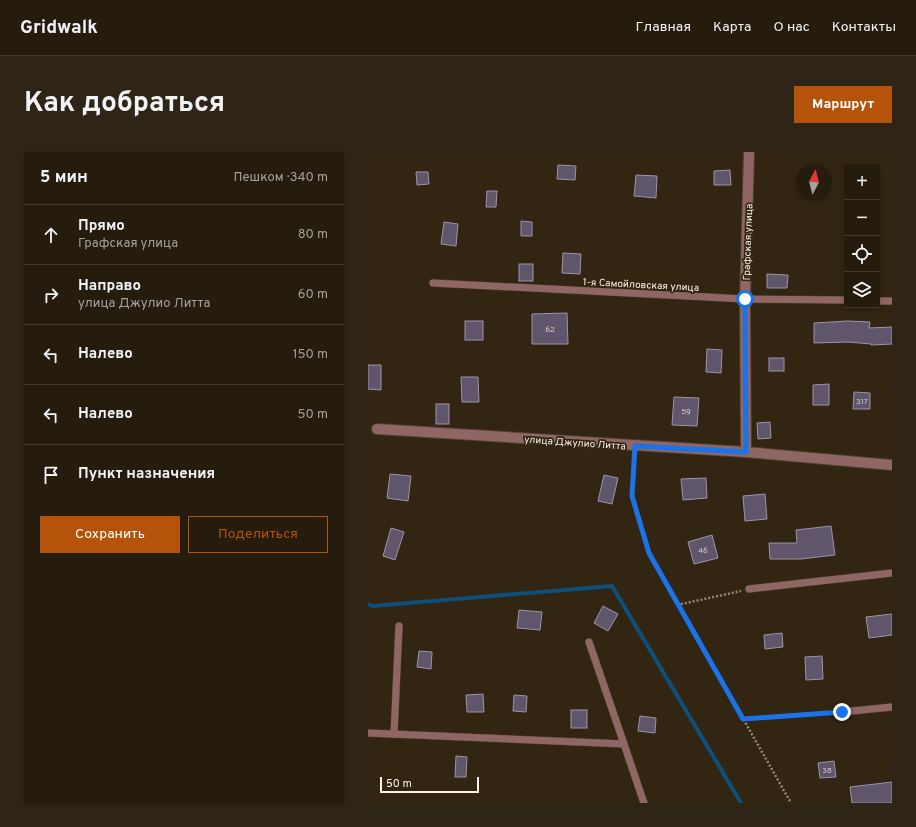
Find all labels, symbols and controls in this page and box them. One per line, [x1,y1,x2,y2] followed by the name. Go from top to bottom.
[20,16,98,40] text: Gridwalk
[636,19,691,36] text: Главная
[713,19,751,36] text: Карта
[773,19,810,36] text: О нас
[832,19,896,36] text: Контакты
[24,86,225,122] text: Как добраться
[794,86,892,123] button: Маршрут
[796,164,832,200] north arrow
[844,164,880,308] map controls
[844,164,880,200] button: +
[40,167,88,189] text: 5 мин
[233,170,328,186] text: Пешком · 340 m
[844,200,880,236] button: −
[741,203,756,281] street label: Графская улица
[78,217,125,236] text: Прямо
[40,224,62,246] icon: ahead
[298,227,328,243] text: 80 m
[78,236,178,252] text: Графская улица
[844,236,880,272] button: locate
[844,272,880,308] button: layers
[582,276,699,295] street label: 1-я Самойловская улица
[78,277,141,296] text: Направо
[40,284,62,306] icon: right
[298,287,328,303] text: 60 m
[736,290,754,308] route start
[78,296,210,312] text: улица Джулио Литта
[545,325,555,335] house number: 62
[40,344,62,366] icon: left
[78,345,133,364] text: Налево
[293,347,328,363] text: 150 m
[856,397,868,407] house number: 317
[40,404,62,426] icon: left
[78,405,133,424] text: Налево
[298,407,328,423] text: 50 m
[681,407,691,417] house number: 59
[524,433,626,454] street label: улица Джулио Литта
[40,464,62,486] icon: arrive
[78,465,215,484] text: Пункт назначения
[40,516,180,553] button: Сохранить
[188,516,328,553] button: Поделиться
[698,546,708,556] house number: 46
[833,703,851,721] route end
[822,766,832,776] house number: 38
[380,775,479,794] scale bar
[386,777,412,791] text: 50 m

